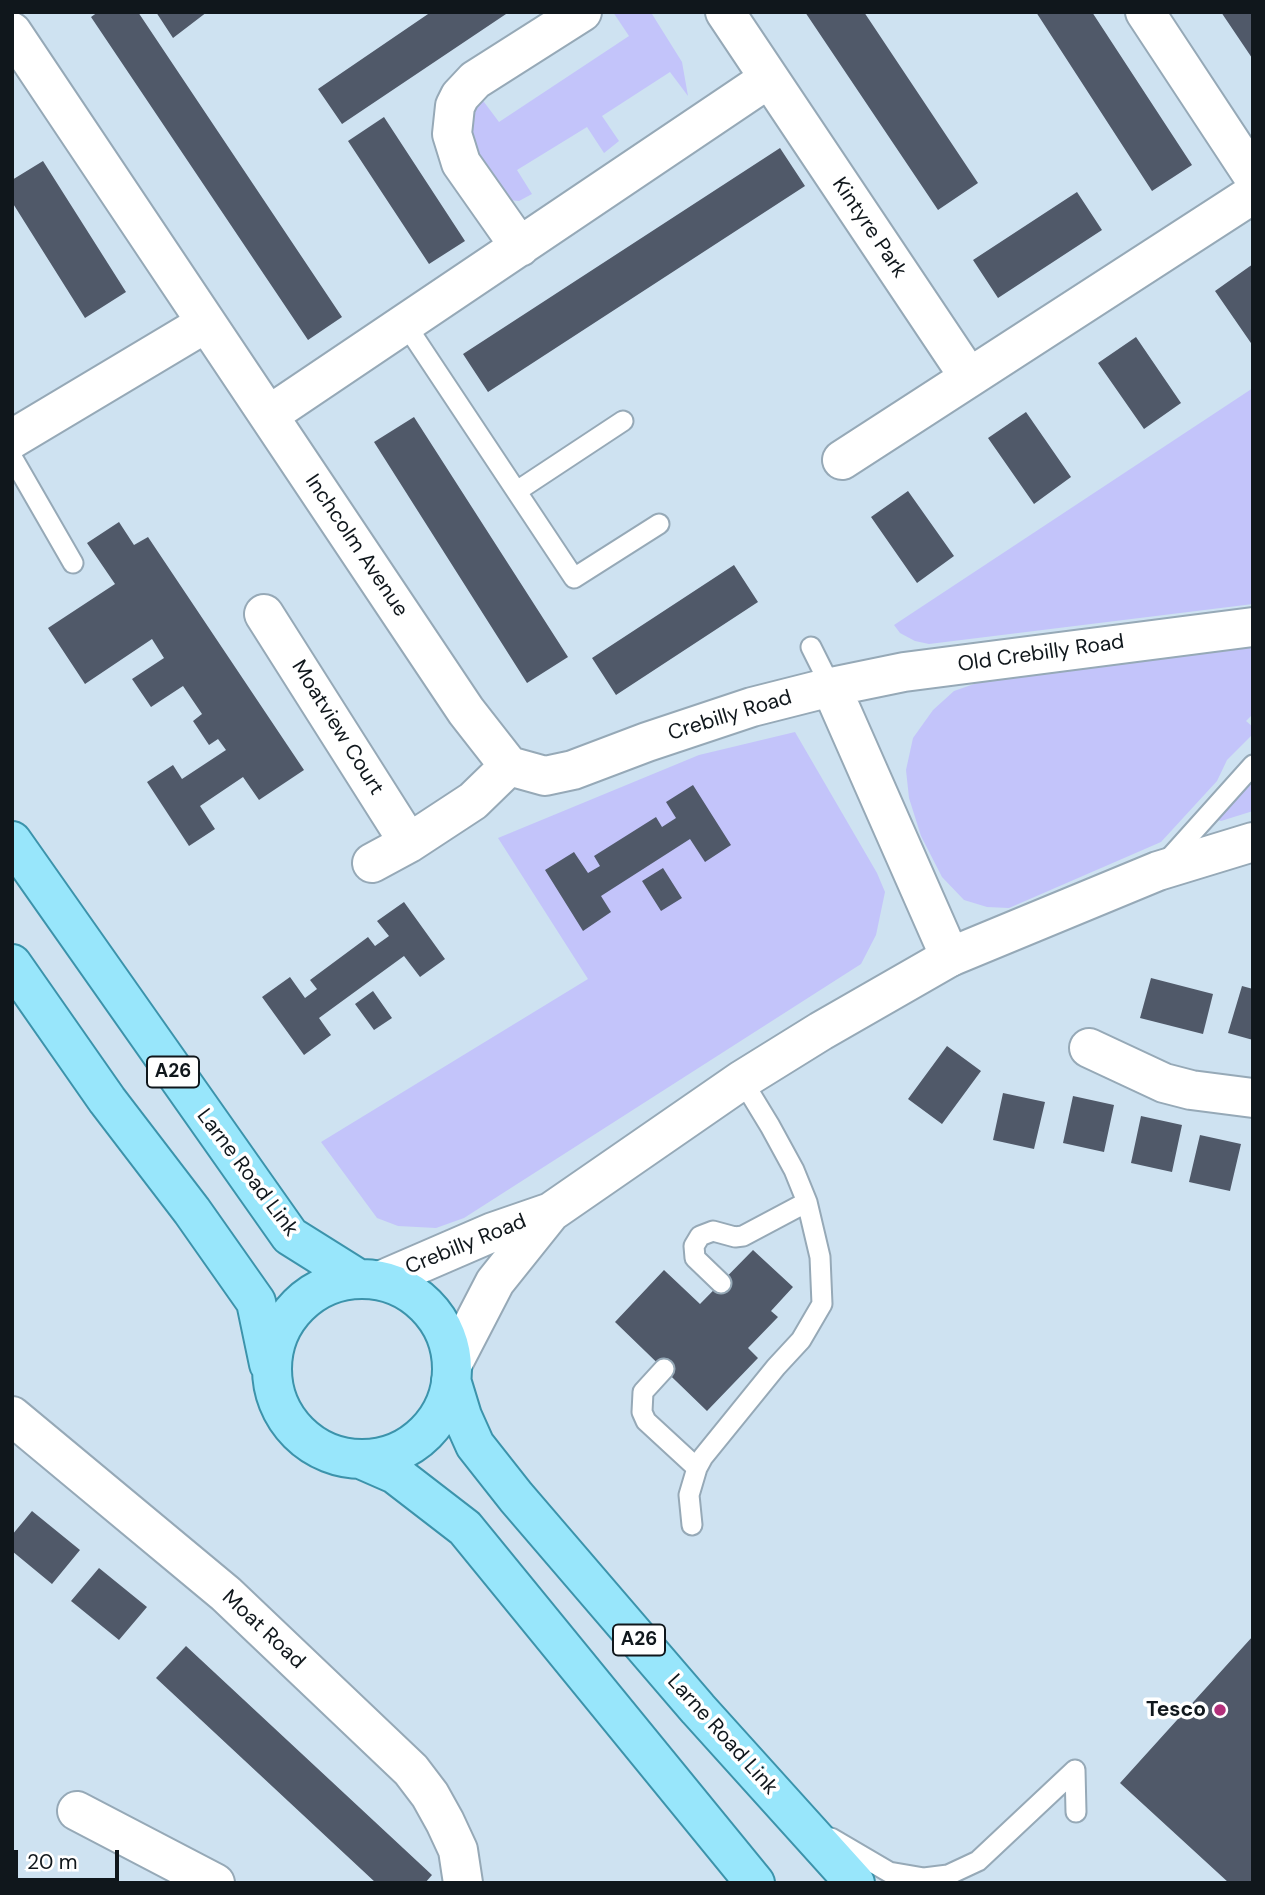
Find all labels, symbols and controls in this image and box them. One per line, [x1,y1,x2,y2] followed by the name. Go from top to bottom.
[826,173,912,283] street label: Kintyre Park
[299,470,413,622] street label: Inchcolm Avenue
[956,630,1126,678] street label: Old Crebilly Road
[285,656,389,800] street label: Moatview Court
[665,685,795,747] street label: Crebilly Road
[147,1056,199,1088] road number: A26
[191,1104,303,1242] street label: Larne Road Link
[402,1209,530,1281] street label: Crebilly Road
[216,1585,310,1675] street label: Moat Road
[613,1624,665,1656] road number: A26
[661,1670,783,1800] street label: Larne Road Link
[1146,1697,1206,1723] place label: Tesco
[1212,1702,1228,1718] marker: Tesco
[18,1836,122,1880] scale bar
[27,1848,78,1876] text: 20 m

